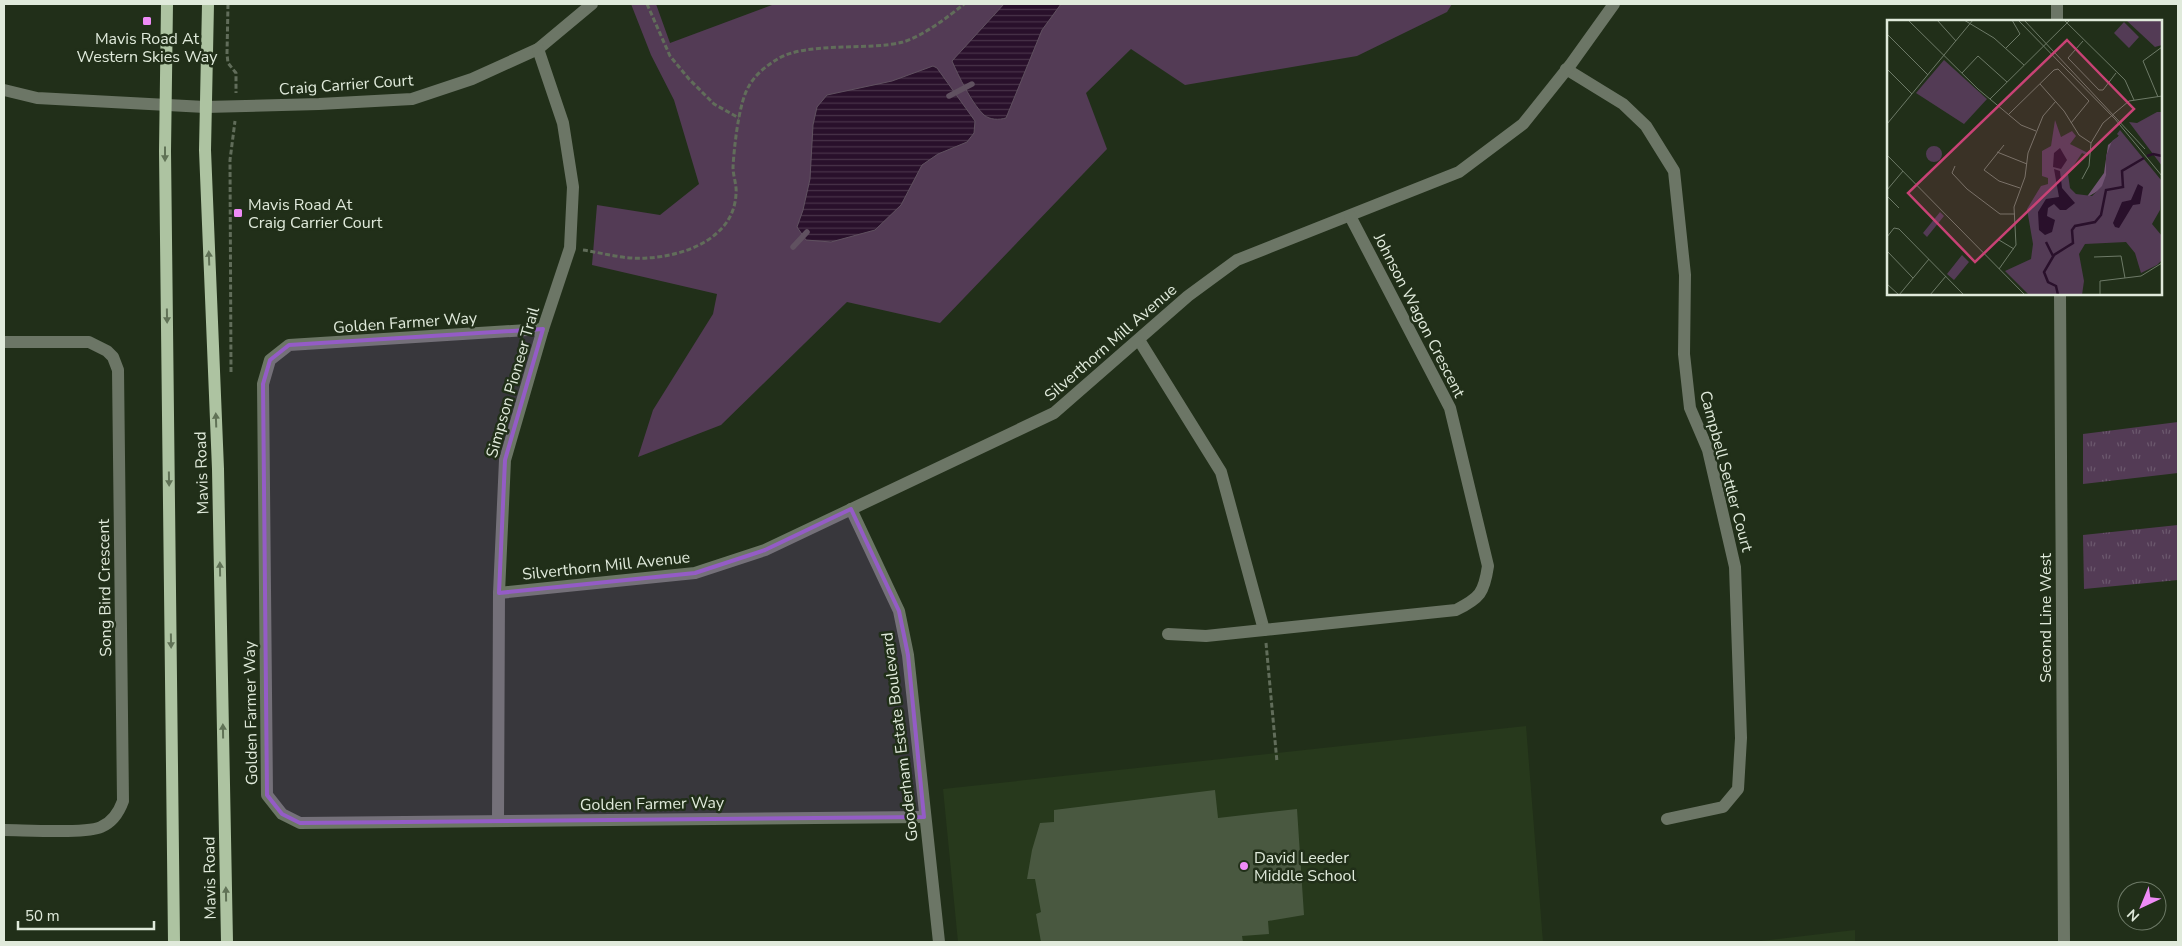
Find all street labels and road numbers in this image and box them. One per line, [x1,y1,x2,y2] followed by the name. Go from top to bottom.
[278,69,414,101] street label: Craig Carrier Court
[1368,229,1470,402] street label: Johnson Wagon Crescent
[1040,279,1182,406] street label: Silverthorn Mill Avenue
[481,304,545,460] street label: Simpson Pioneer Trail
[332,307,479,339] street label: Golden Farmer Way
[1694,388,1758,554] street label: Campbell Settler Court
[190,431,214,515] street label: Mavis Road
[93,518,117,657] street label: Song Bird Crescent
[521,546,691,586] street label: Silverthorn Mill Avenue
[2035,553,2057,683] street label: Second Line West
[876,631,924,843] street label: Gooderham Estate Boulevard
[239,640,263,785] street label: Golden Farmer Way
[580,792,725,816] street label: Golden Farmer Way
[198,836,222,920] street label: Mavis Road

